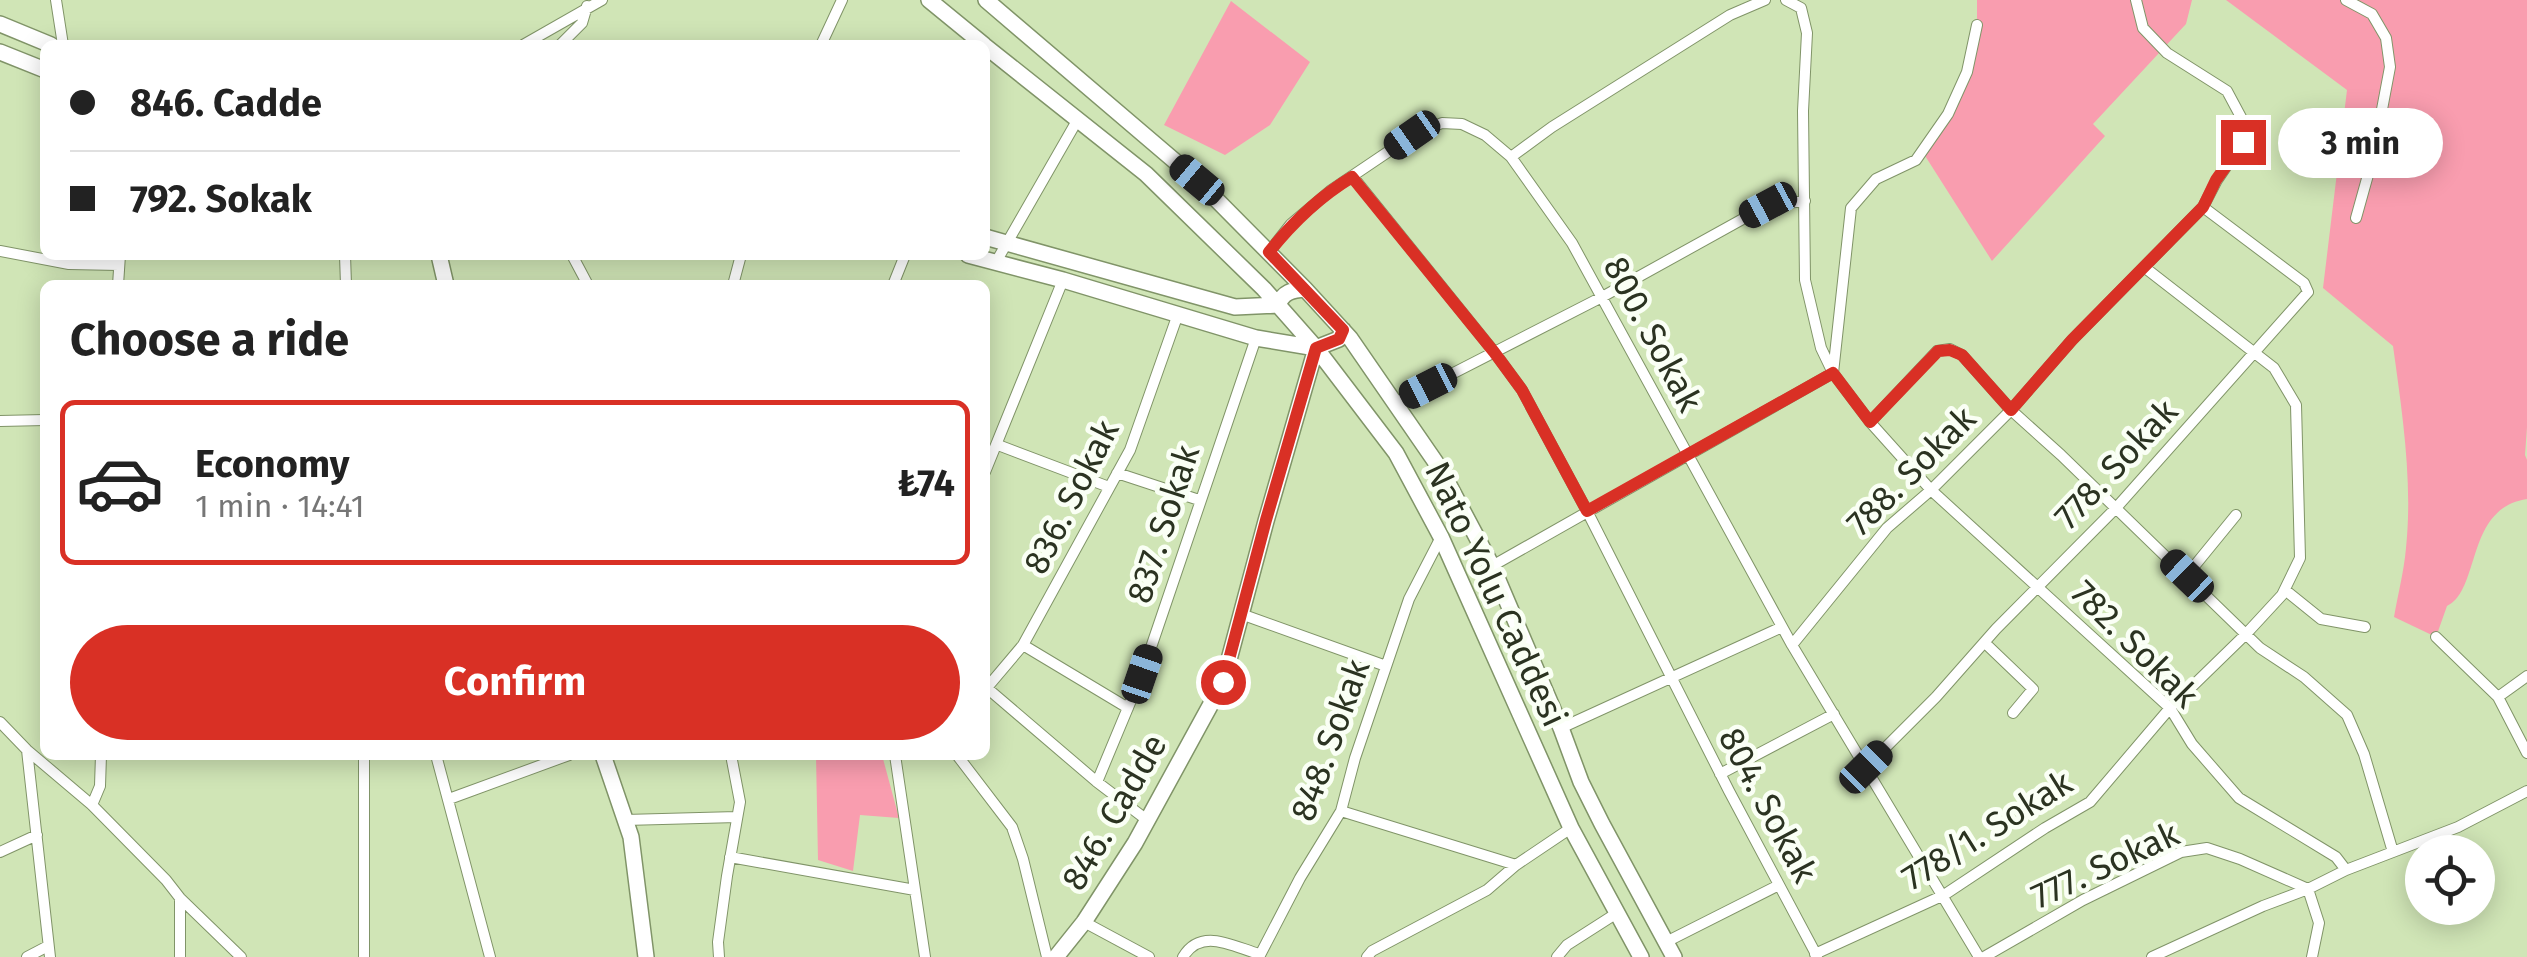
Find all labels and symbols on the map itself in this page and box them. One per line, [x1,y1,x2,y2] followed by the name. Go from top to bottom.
[1379,106,1445,164] car
[2278,107,2443,177] callout: 3 min
[2221,120,2266,165] route end
[1164,149,1230,211] car
[1734,178,1802,232] car
[1595,249,1711,419] street label: 800. Sokak
[1394,359,1462,413] car
[2046,391,2186,537] street label: 778. Sokak
[1838,398,1984,544] street label: 788. Sokak
[1014,413,1128,581] street label: 836. Sokak
[1118,440,1208,608] street label: 837. Sokak
[1416,455,1576,733] street label: Nato Yolu Caddesi
[2155,544,2219,608] car
[2063,572,2207,716] street label: 782. Sokak
[1118,641,1166,707] car
[1281,653,1379,826] street label: 848. Sokak
[1201,660,1246,705] route start
[1710,721,1826,890] street label: 804. Sokak
[1052,726,1176,898] street label: 846. Cadde
[1834,735,1898,799] car
[1894,761,2080,899] street label: 778/1. Sokak
[2024,813,2186,917] street label: 777. Sokak

